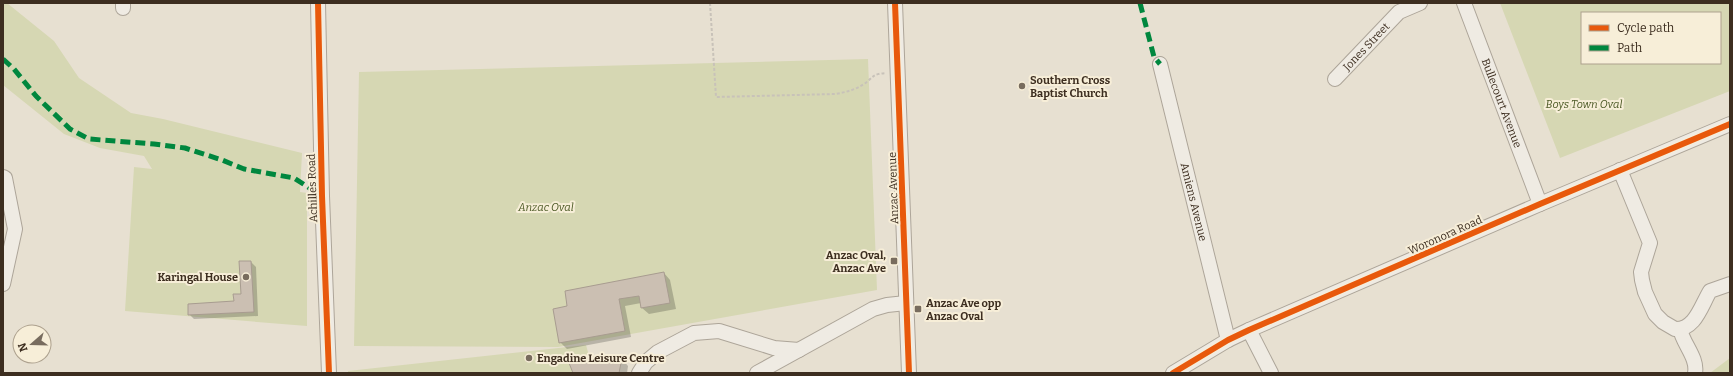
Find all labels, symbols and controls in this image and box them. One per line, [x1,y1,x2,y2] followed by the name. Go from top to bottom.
[1581,12,1721,64] legend
[1340,20,1392,74] street label: Jones Street
[1617,21,1675,35] text: Cycle path
[1617,41,1643,55] text: Path
[1479,57,1524,150] street label: Bullecourt Avenue
[1030,74,1111,100] place label: Southern Cross Baptist Church
[1017,81,1027,91] marker: Southern Cross Baptist Church
[1546,98,1622,111] park label: Boys Town Oval
[886,152,901,224] street label: Anzac Avenue
[305,153,320,223] street label: Achilles Road
[1178,161,1209,243] street label: Amiens Avenue
[517,201,574,214] park label: Anzac Oval
[1406,213,1485,258] street label: Woronora Road
[826,249,886,275] place label: Anzac Oval, Anzac Ave
[889,256,899,266] marker: Anzac Oval, Anzac Ave
[157,271,238,284] place label: Karingal House
[241,272,251,282] marker: Karingal House
[926,297,1002,323] place label: Anzac Ave opp Anzac Oval
[913,304,923,314] marker: Anzac Ave opp Anzac Oval
[12,324,52,364] north arrow
[15,341,31,353] text: N
[537,352,664,365] place label: Engadine Leisure Centre
[524,353,534,363] marker: Engadine Leisure Centre

